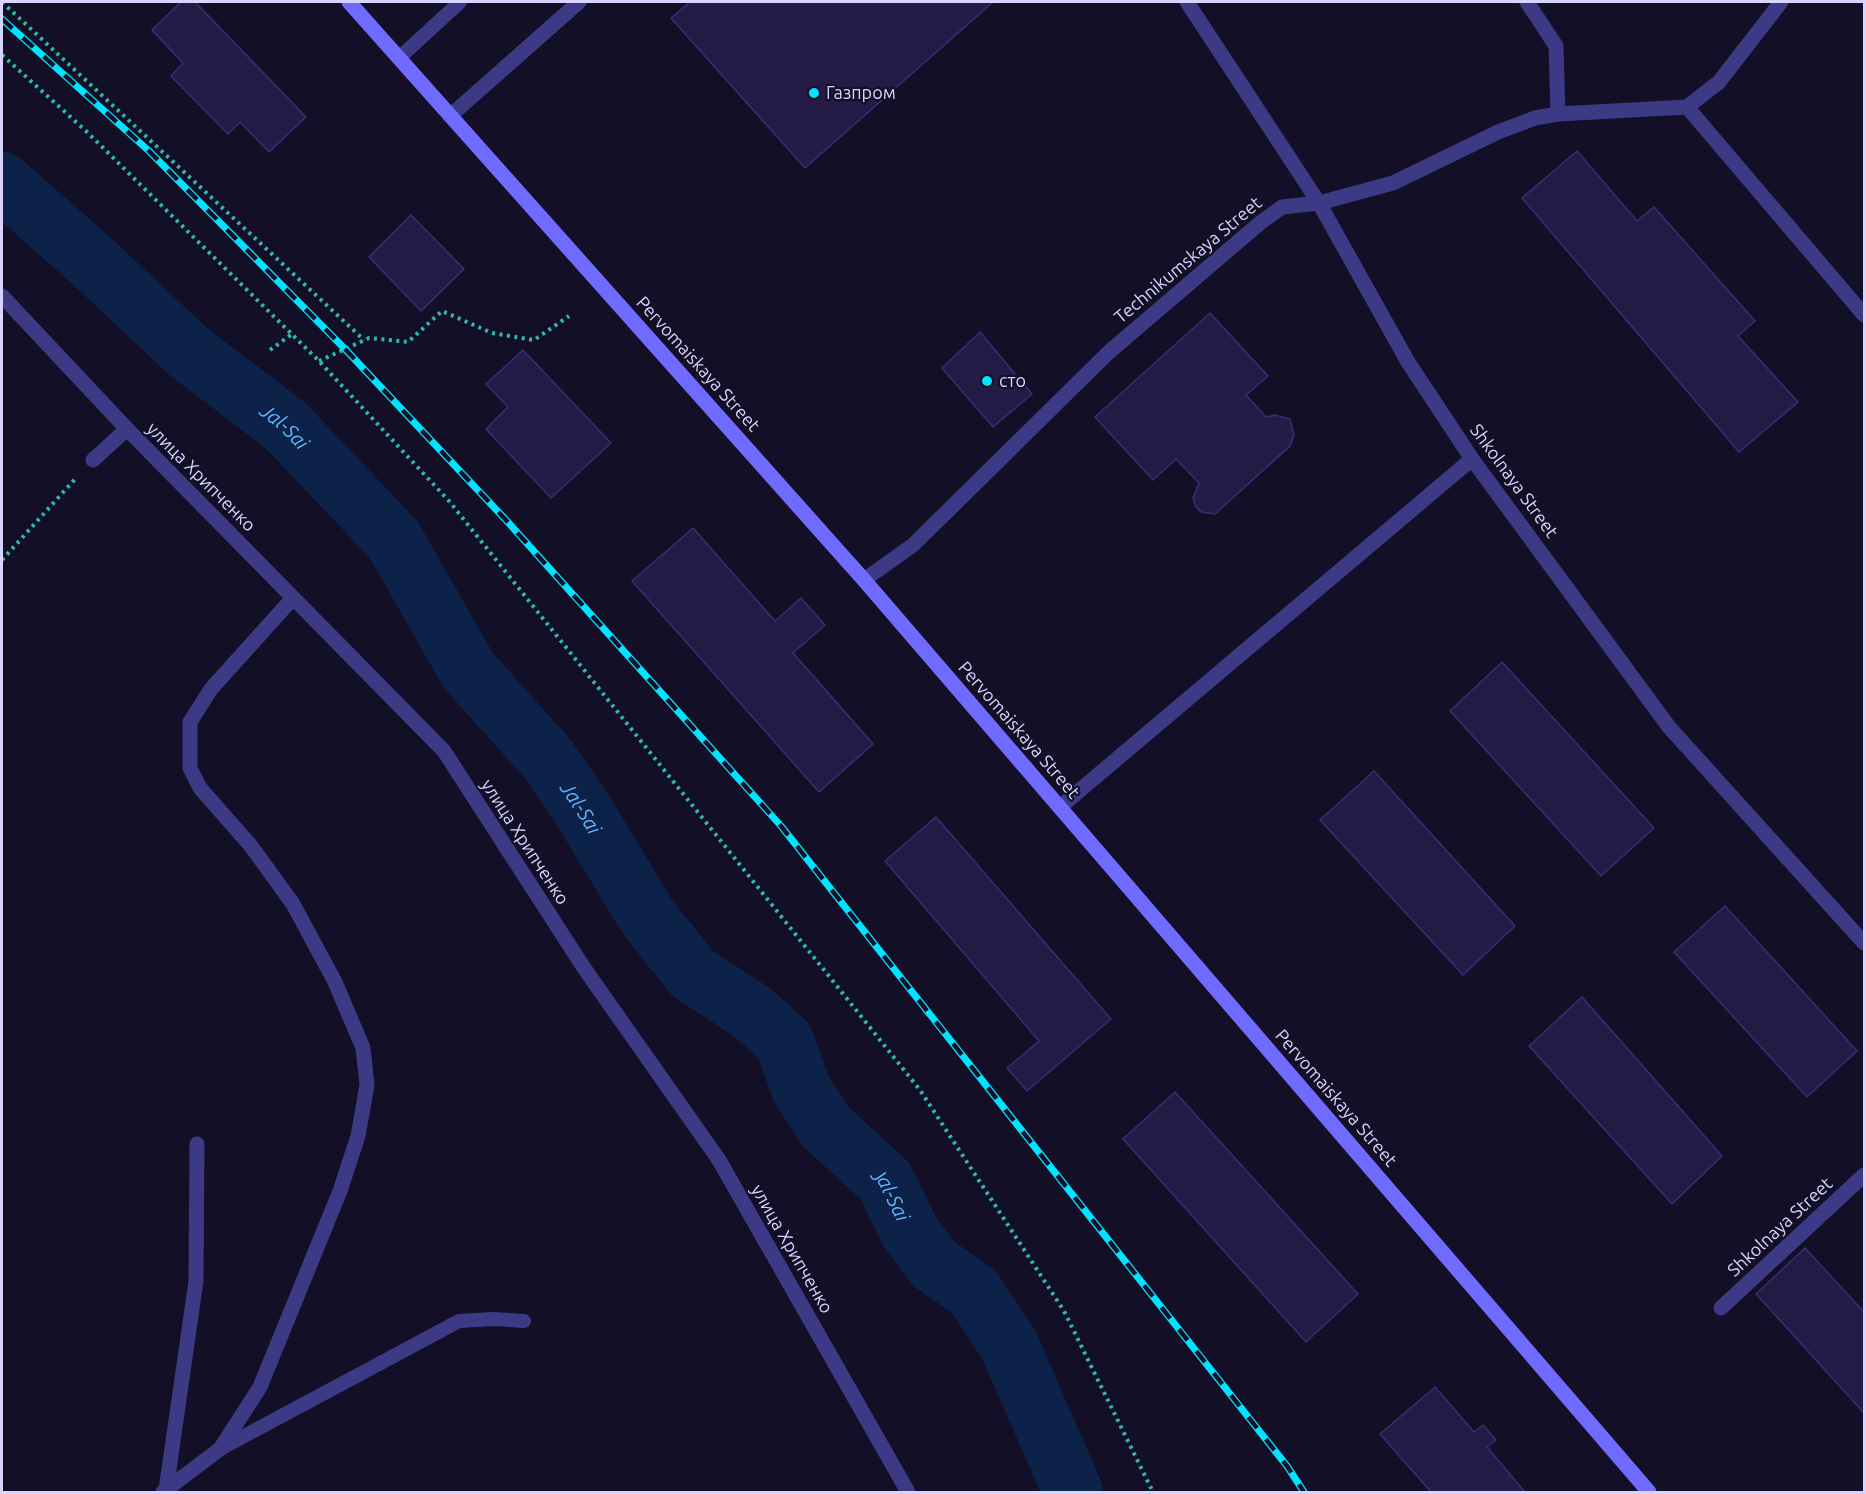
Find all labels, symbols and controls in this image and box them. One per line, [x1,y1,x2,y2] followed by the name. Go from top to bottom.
[826,82,896,102] place label: Газпром
[807,86,821,100] marker: Газпром
[1110,192,1265,327] street label: Technikumskaya Street
[633,292,765,435] street label: Pervomaiskaya Street
[999,370,1026,390] place label: сто
[980,374,994,388] marker: сто
[255,398,315,455] water label: Jal-Sai
[143,418,260,535] street label: улица Хрипченко
[1467,420,1563,541] street label: Shkolnaya Street
[955,657,1085,802] street label: Pervomaiskaya Street
[478,775,574,908] street label: улица Хрипченко
[555,776,607,839] water label: Jal-Sai
[1272,1025,1402,1170] street label: Pervomaiskaya Street
[867,1162,915,1226] water label: Jal-Sai
[1723,1173,1836,1280] street label: Shkolnaya Street
[748,1181,838,1316] street label: улица Хрипченко

